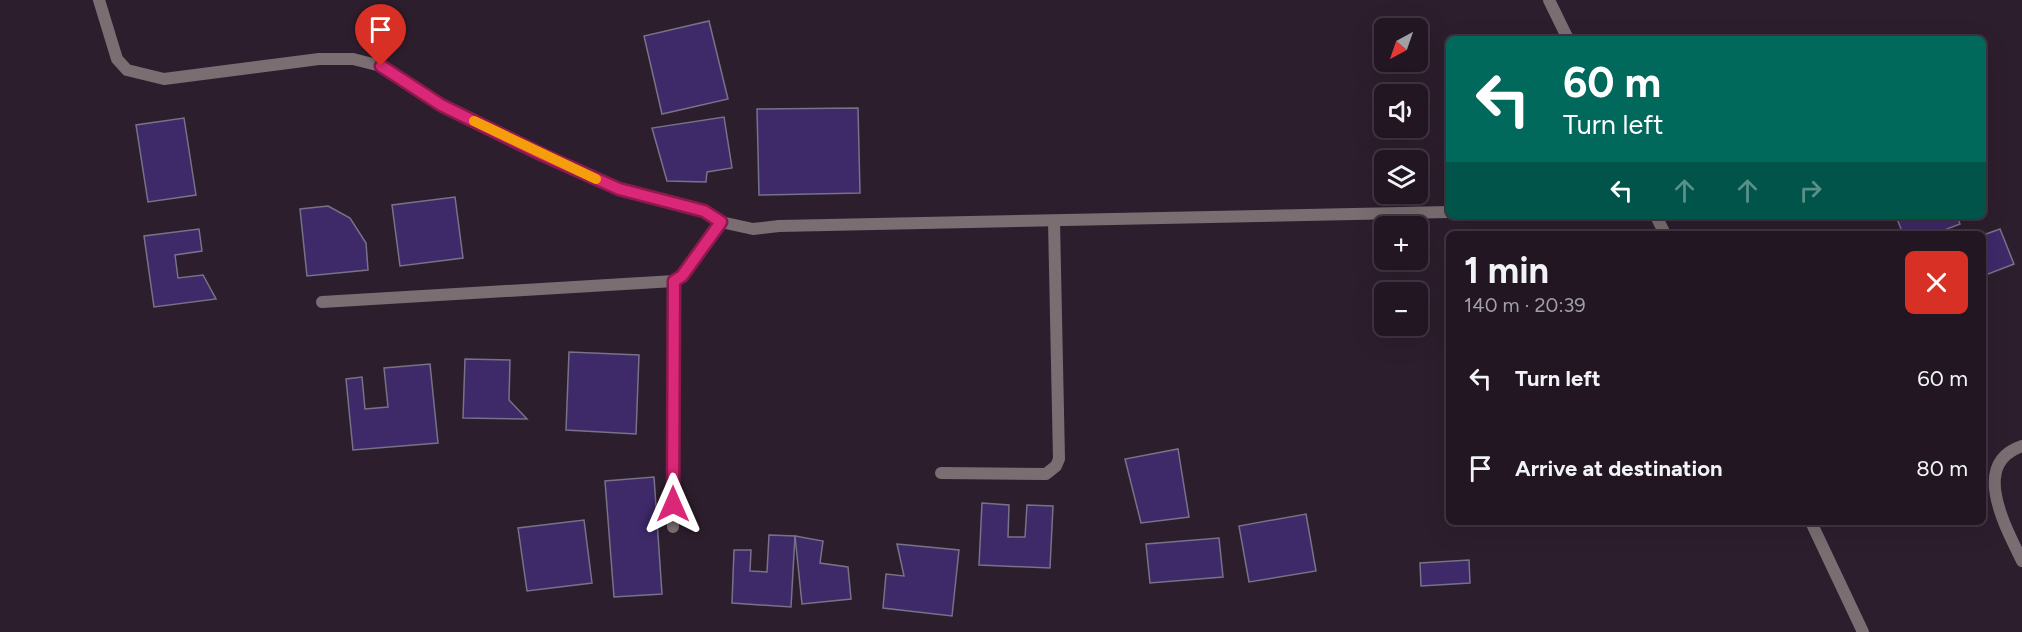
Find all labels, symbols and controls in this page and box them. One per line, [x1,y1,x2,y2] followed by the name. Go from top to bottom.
[355,4,406,66] pin
[364,13,397,46] icon: arrive
[1374,18,1428,72] north arrow
[1374,18,1428,336] map controls
[1563,57,1661,108] text: 60 m
[1464,60,1542,138] icon: left
[1374,84,1428,138] button: sound
[1563,108,1663,141] text: Turn left
[1374,150,1428,204] button: layers
[1605,174,1638,207] icon: left
[1668,174,1701,207] icon: ahead
[1731,174,1764,207] icon: ahead
[1794,174,1827,207] icon: right
[1374,216,1428,270] button: +
[1464,249,1549,292] text: 1 min
[1905,251,1968,314] button: close
[1374,282,1428,336] button: −
[1464,293,1586,317] text: 140 m · 20:39
[1464,362,1497,395] icon: left
[1515,365,1601,392] text: Turn left
[1917,365,1968,392] text: 60 m
[1464,452,1497,485] icon: arrive
[1515,455,1723,482] text: Arrive at destination
[1916,455,1968,482] text: 80 m
[641,472,705,536] position arrow

